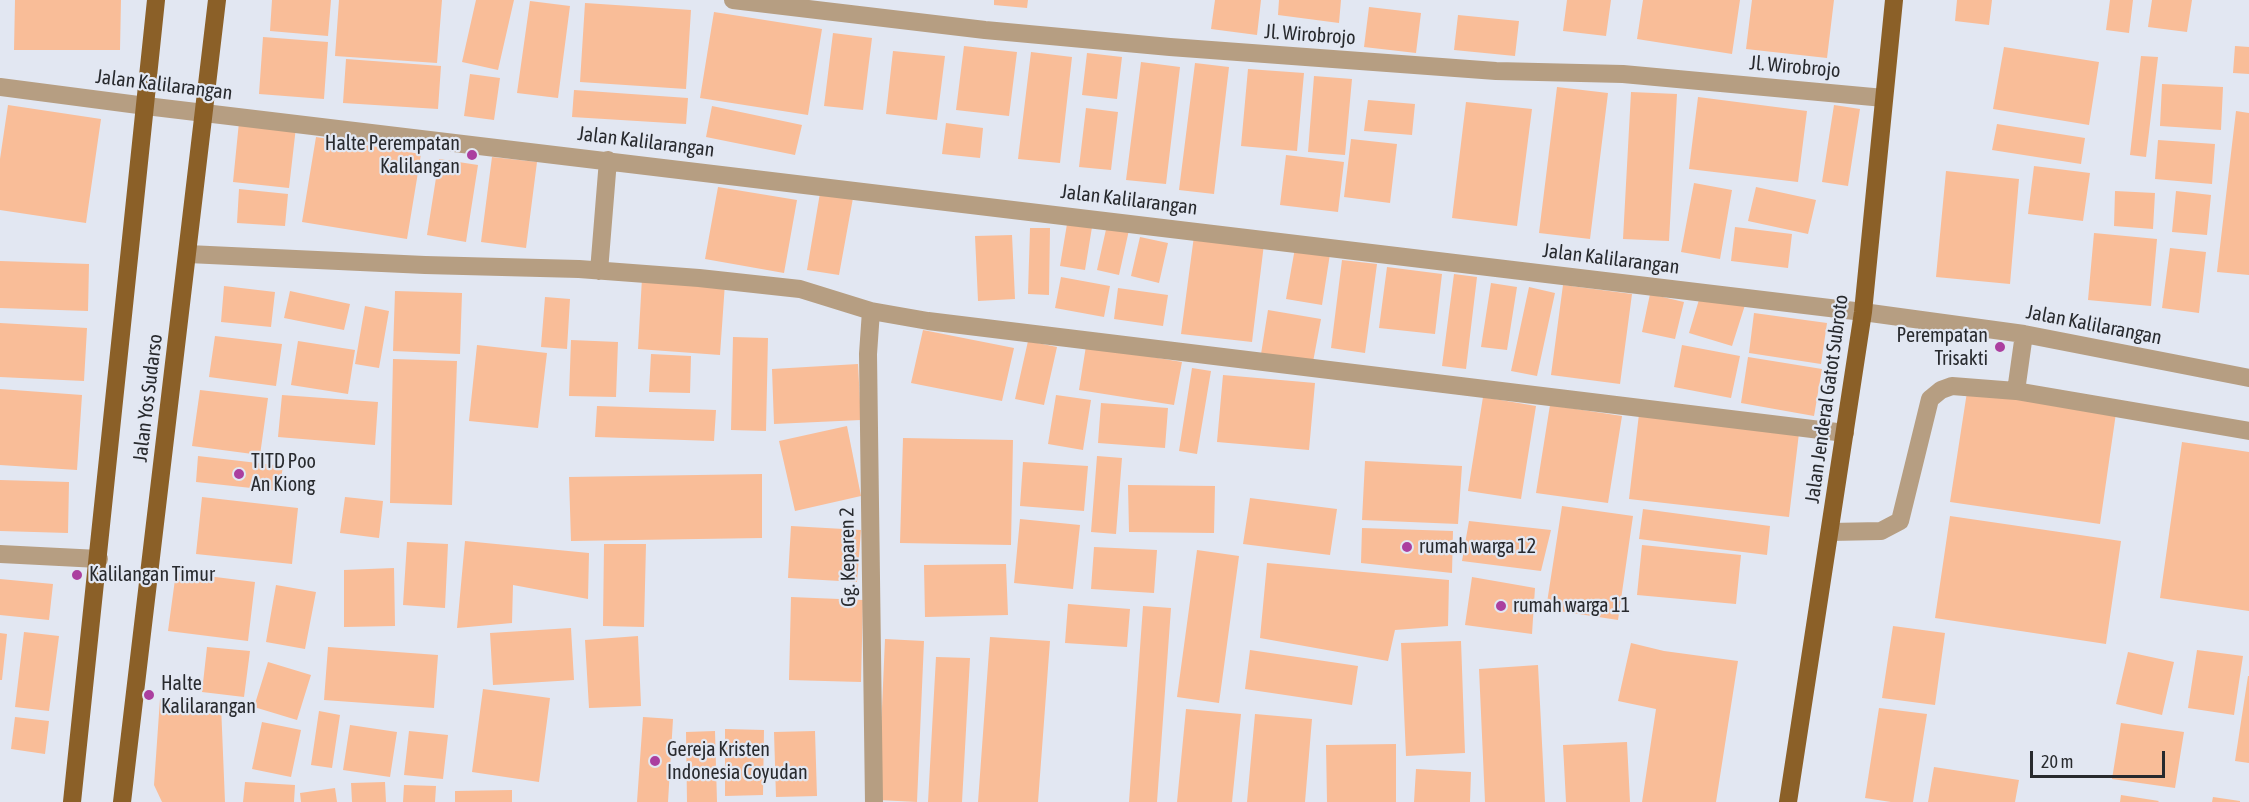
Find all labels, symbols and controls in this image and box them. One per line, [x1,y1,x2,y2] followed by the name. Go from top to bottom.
[1264,20,1356,50] street label: Jl. Wirobrojo
[1749,51,1841,83] street label: Jl. Wirobrojo
[94,65,234,105] street label: Jalan Kalilarangan
[576,122,716,162] street label: Jalan Kalilarangan
[325,132,460,179] place label: Halte Perempatan Kalilangan
[465,148,479,162] marker: Halte Perempatan Kalilangan
[1059,180,1199,220] street label: Jalan Kalilarangan
[1541,239,1681,279] street label: Jalan Kalilarangan
[1800,293,1854,505] street label: Jalan Jenderal Gatot Subroto
[2024,300,2164,350] street label: Jalan Kalilarangan
[1896,324,1988,371] place label: Perempatan Trisakti
[128,333,168,463] street label: Jalan Yos Sudarso
[1993,340,2007,354] marker: Perempatan Trisakti
[251,450,316,497] place label: TITD Poo An Kiong
[232,467,246,481] marker: TITD Poo An Kiong
[835,507,861,607] street label: Gg. Keparen 2
[1419,535,1536,559] place label: rumah warga 12
[1400,540,1414,554] marker: rumah warga 12
[89,563,215,587] place label: Kalilangan Timur
[70,568,84,582] marker: Kalilangan Timur
[1513,594,1630,618] place label: rumah warga 11
[1494,599,1508,613] marker: rumah warga 11
[161,672,256,719] place label: Halte Kalilarangan
[142,688,156,702] marker: Halte Kalilarangan
[667,738,808,785] place label: Gereja Kristen Indonesia Coyudan
[2033,739,2168,777] scale bar
[2041,751,2073,772] text: 20 m
[648,754,662,768] marker: Gereja Kristen Indonesia Coyudan

